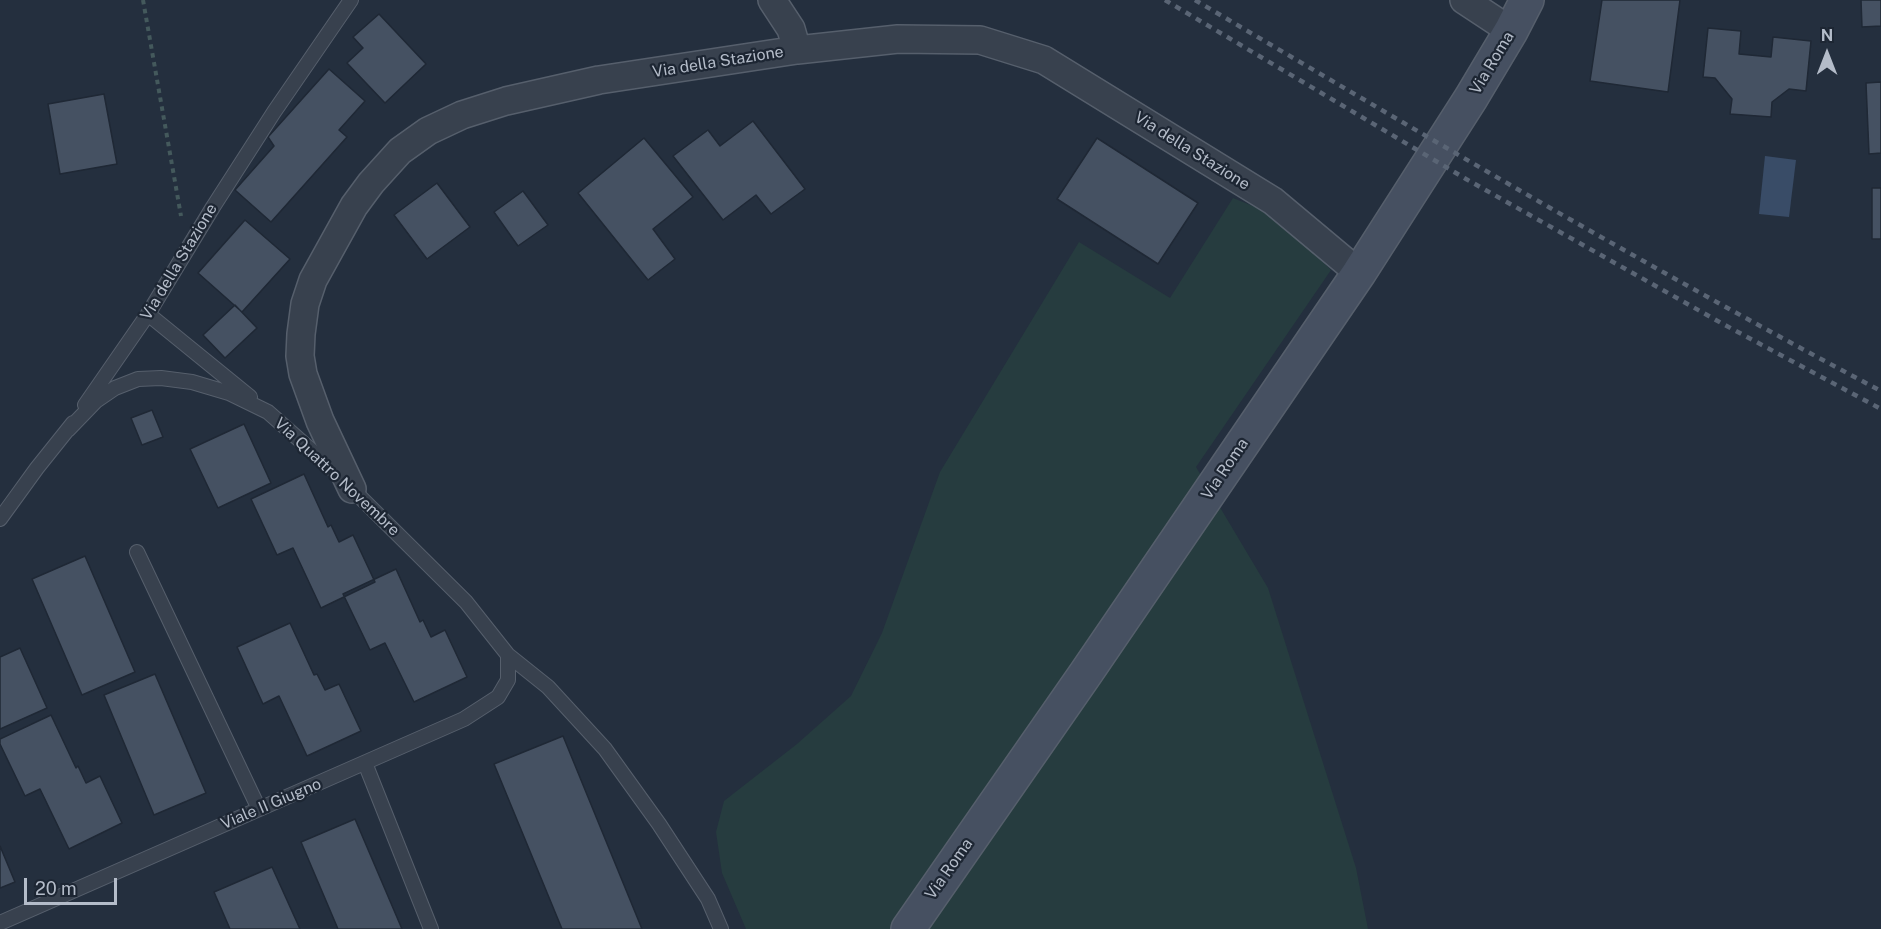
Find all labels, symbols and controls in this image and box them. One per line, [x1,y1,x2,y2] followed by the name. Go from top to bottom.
[1797,24,1857,84] north arrow
[1821,26,1833,45] text: N
[1466,28,1518,98] street label: Via Roma
[651,42,785,82] street label: Via della Stazione
[1131,108,1253,194] street label: Via della Stazione
[137,200,221,324] street label: Via della Stazione
[270,414,404,540] street label: Via Quattro Novembre
[1198,435,1252,503] street label: Via Roma
[218,774,324,834] street label: Viale II Giugno
[921,835,977,903] street label: Via Roma
[27,866,120,904] scale bar
[35,878,77,899] text: 20 m

